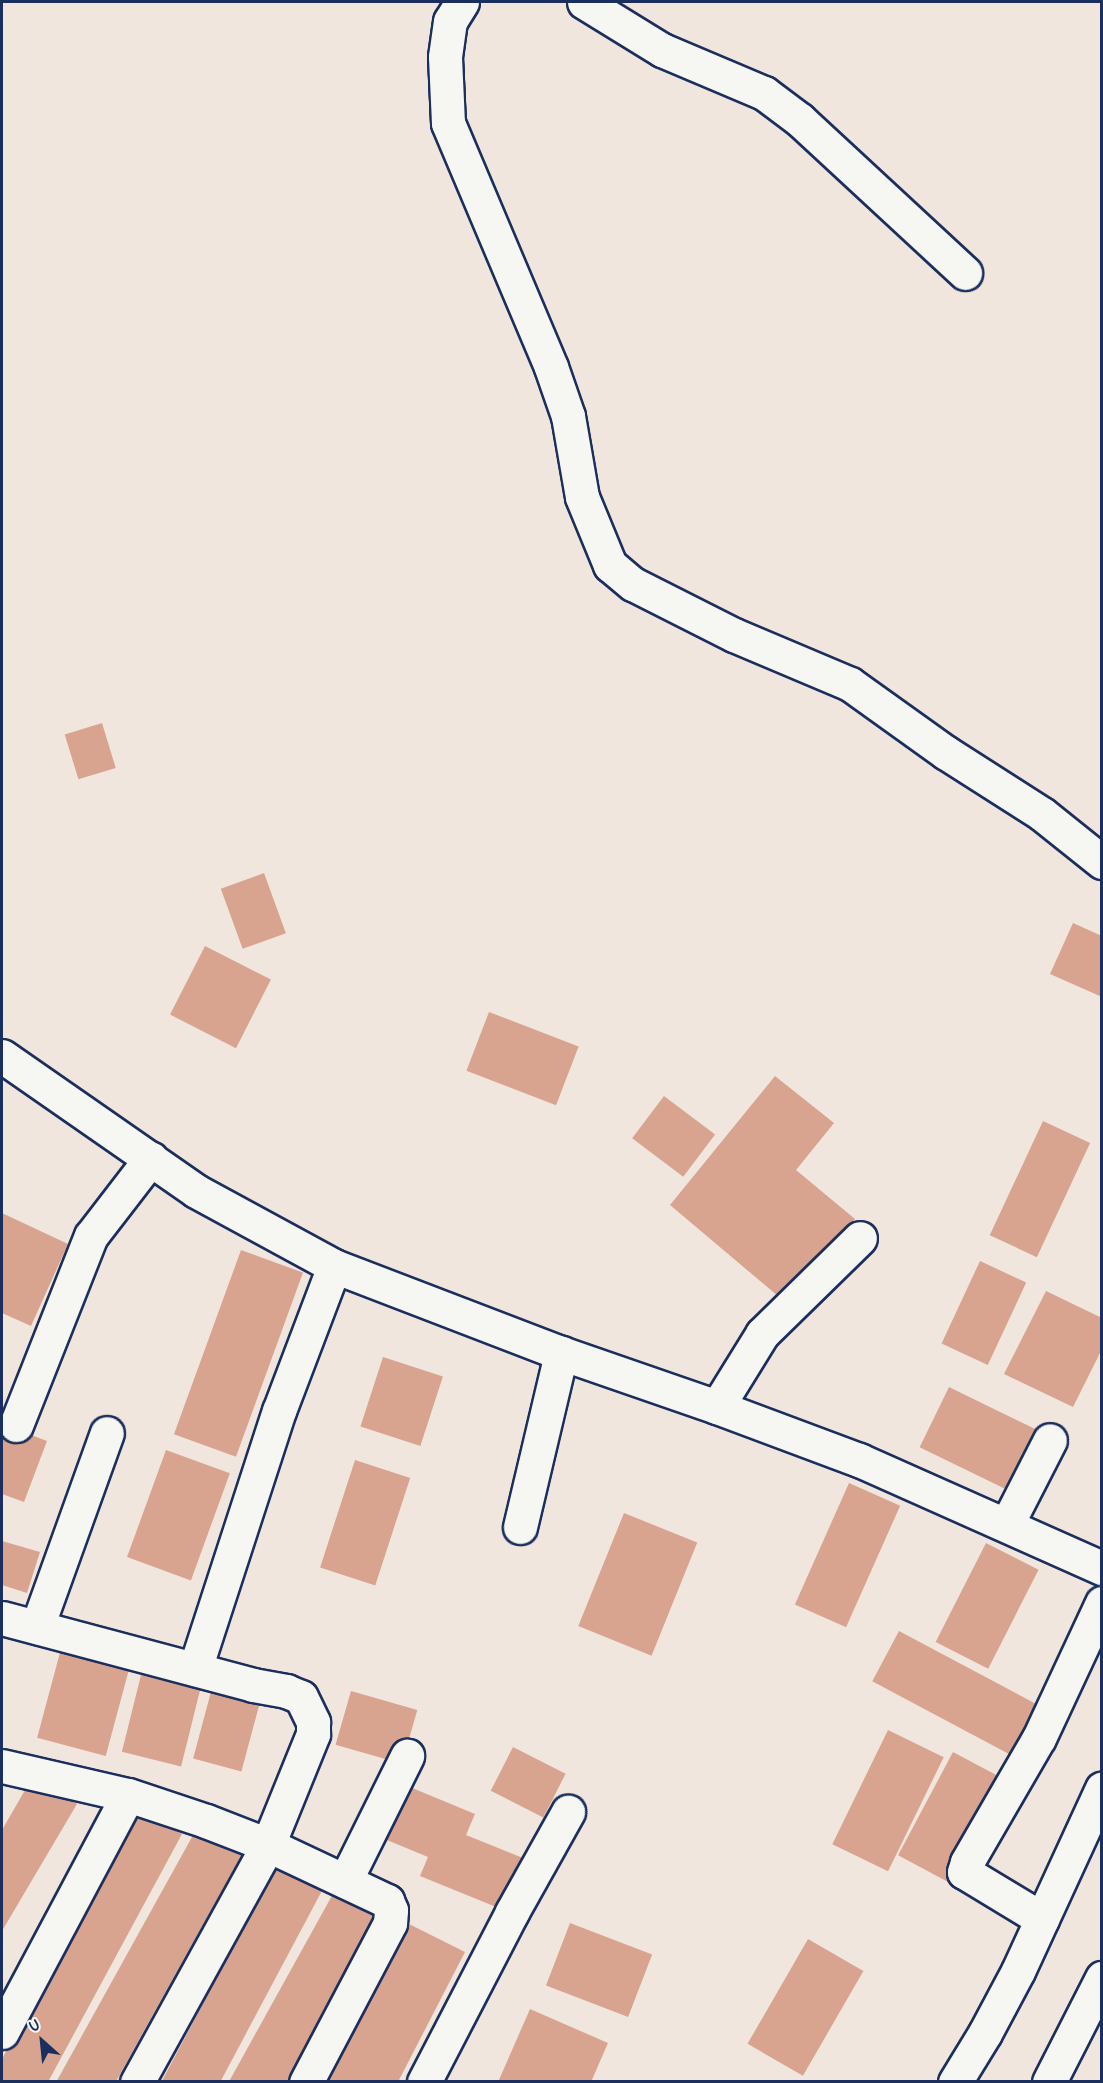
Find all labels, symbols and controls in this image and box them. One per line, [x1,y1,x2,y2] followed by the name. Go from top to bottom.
[12,2011,72,2071] north arrow
[25,2013,43,2037] text: U

